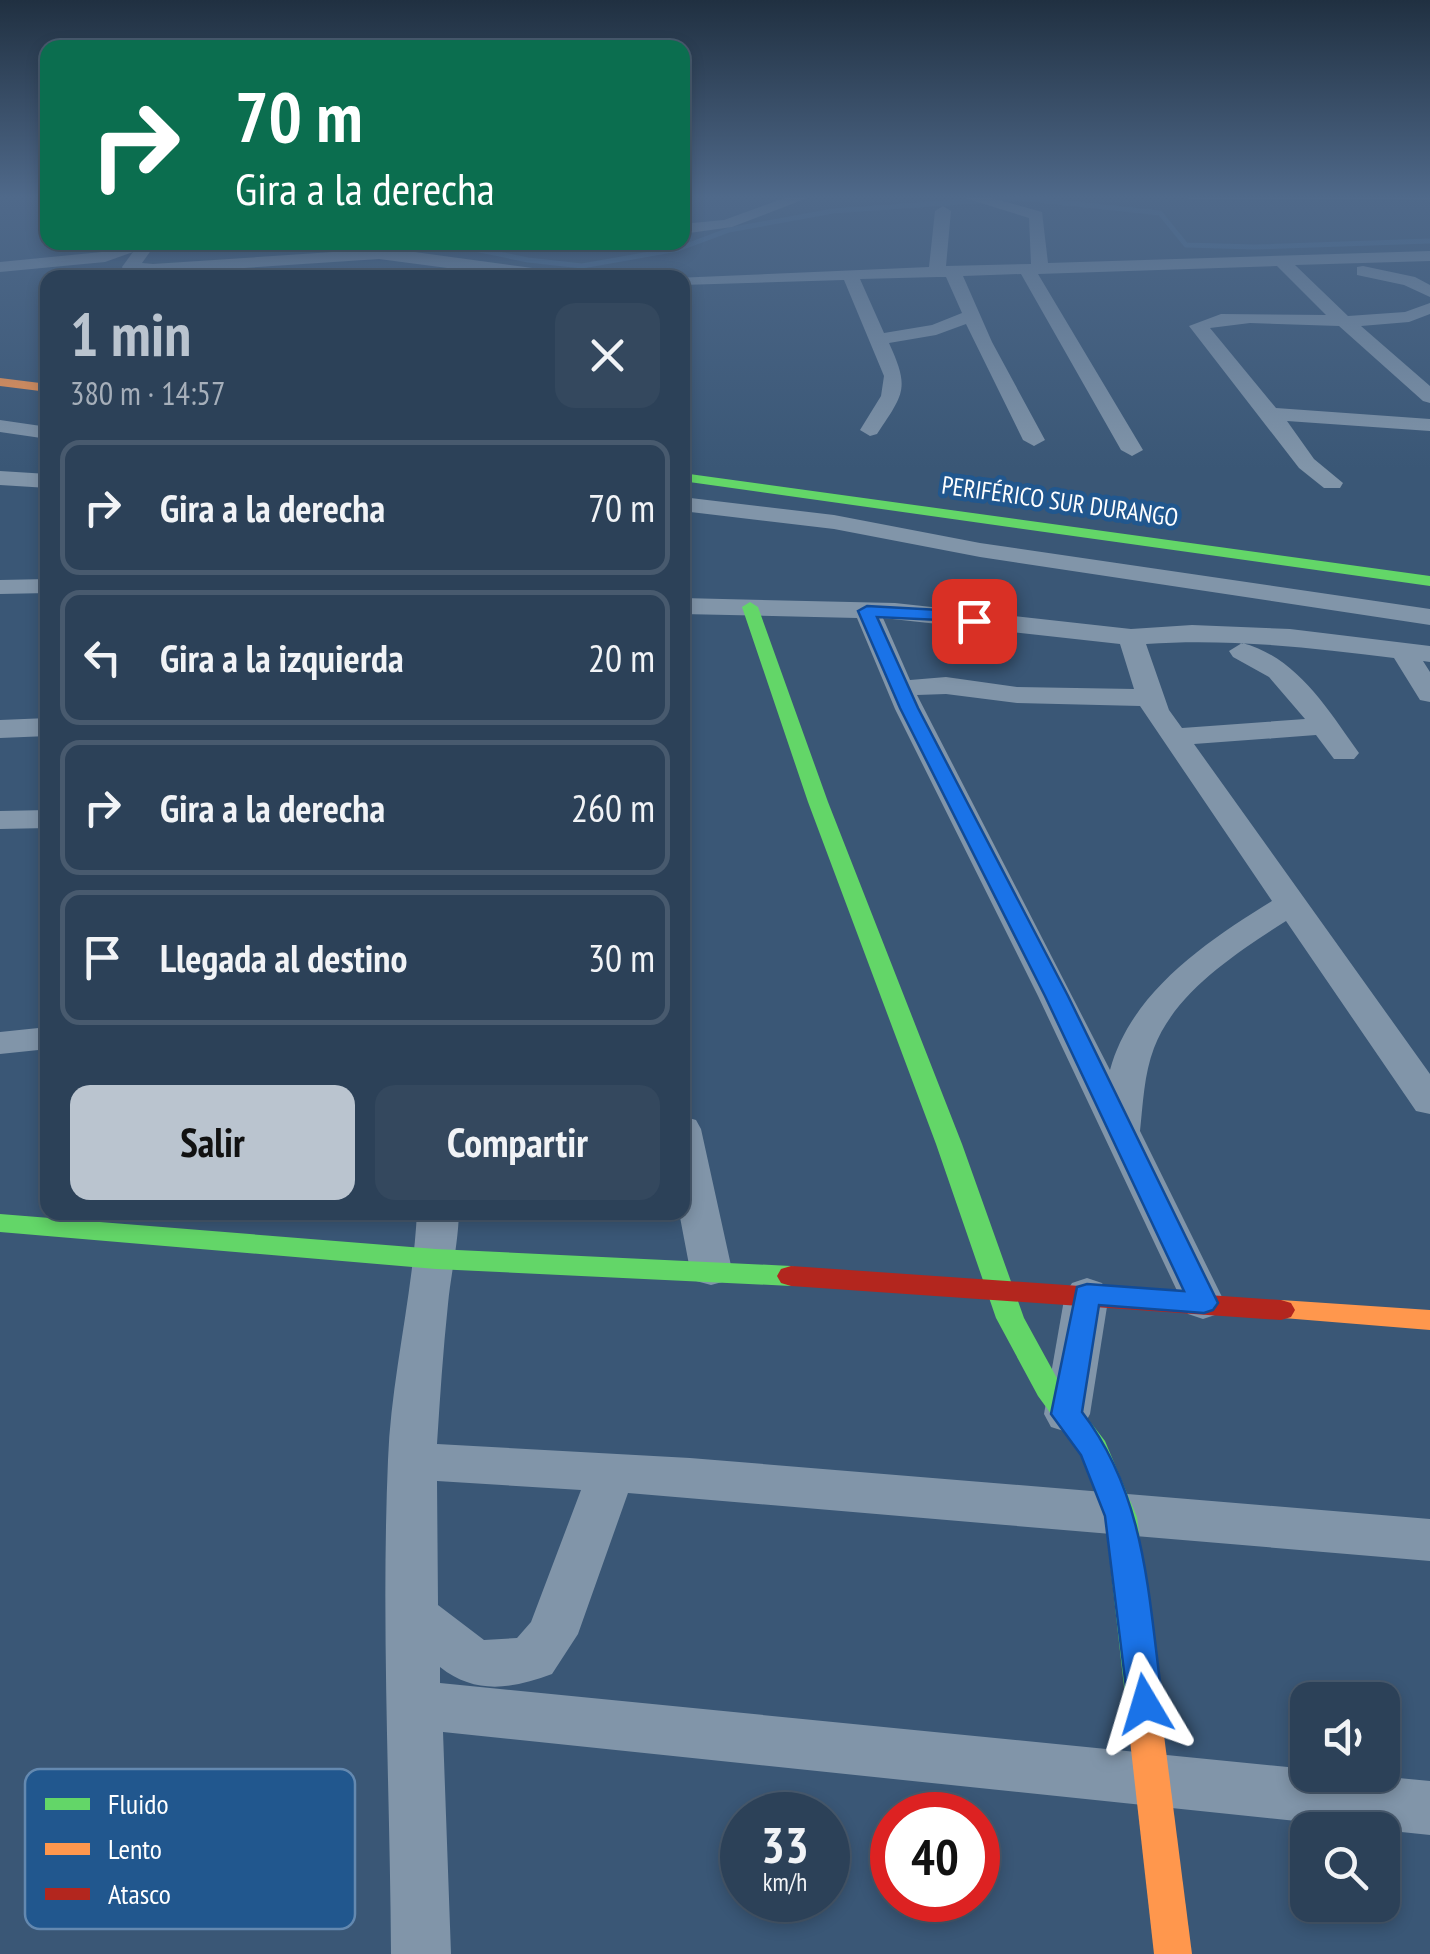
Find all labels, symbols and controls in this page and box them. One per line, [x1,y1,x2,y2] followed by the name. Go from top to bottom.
[235,71,363,161] text: 70 m
[70,80,200,210] icon: right
[235,159,495,217] text: Gira a la derecha
[70,295,191,373] text: 1 min
[555,303,660,408] button: close
[70,372,225,414] text: 380 m · 14:57
[940,469,1180,533] street label: PERIFÉRICO SUR DURANGO
[75,480,130,535] icon: right
[160,483,385,532] text: Gira a la derecha
[588,483,655,532] text: 70 m
[932,579,1017,664] pin
[947,594,1002,649] icon: arrive
[75,630,130,685] icon: left
[160,633,404,682] text: Gira a la izquierda
[588,633,655,682] text: 20 m
[75,780,130,835] icon: right
[160,783,385,832] text: Gira a la derecha
[571,783,655,832] text: 260 m
[75,930,130,985] icon: arrive
[160,933,407,982] text: Llegada al destino
[588,933,655,982] text: 30 m
[70,1085,355,1200] button: Salir
[375,1085,660,1200] button: Compartir
[1093,1652,1197,1756] position arrow
[1290,1682,1400,1922] map controls
[1290,1682,1400,1792] button: sound
[25,1769,355,1929] legend
[108,1785,169,1822] text: Fluido
[870,1792,1000,1922] speed limit sign: 40
[761,1812,809,1877] text: 33
[1290,1812,1400,1922] button: search
[108,1830,162,1867] text: Lento
[763,1866,807,1898] text: km/h
[108,1875,171,1912] text: Atasco

